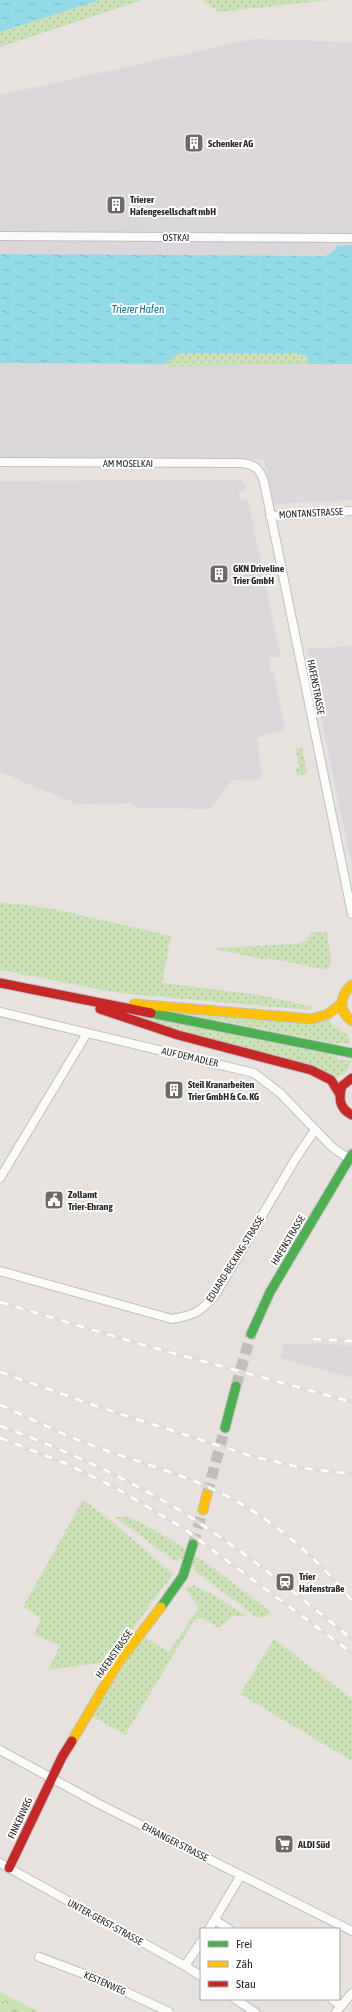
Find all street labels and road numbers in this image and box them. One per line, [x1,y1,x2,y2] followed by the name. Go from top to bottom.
[163,232,189,243] street label: OSTKAI
[103,458,153,469] street label: AM MOSELKAI
[279,506,344,520] street label: MONTANSTRASSE
[305,658,327,716] street label: HAFENSTRASSE
[161,1045,219,1069] street label: AUF DEM ADLER
[204,1213,266,1304] street label: EDUARD-BECKING-STRASSE
[269,1213,308,1267] street label: HAFENSTRASSE
[93,1627,135,1680] street label: HAFENSTRASSE
[6,1796,34,1840] street label: FINKENWEG
[140,1821,211,1864] street label: EHRANGER STRASSE
[65,1897,145,1948] street label: UNTER-GERST-STRASSE
[82,1969,128,1997] street label: KESTENWEG

